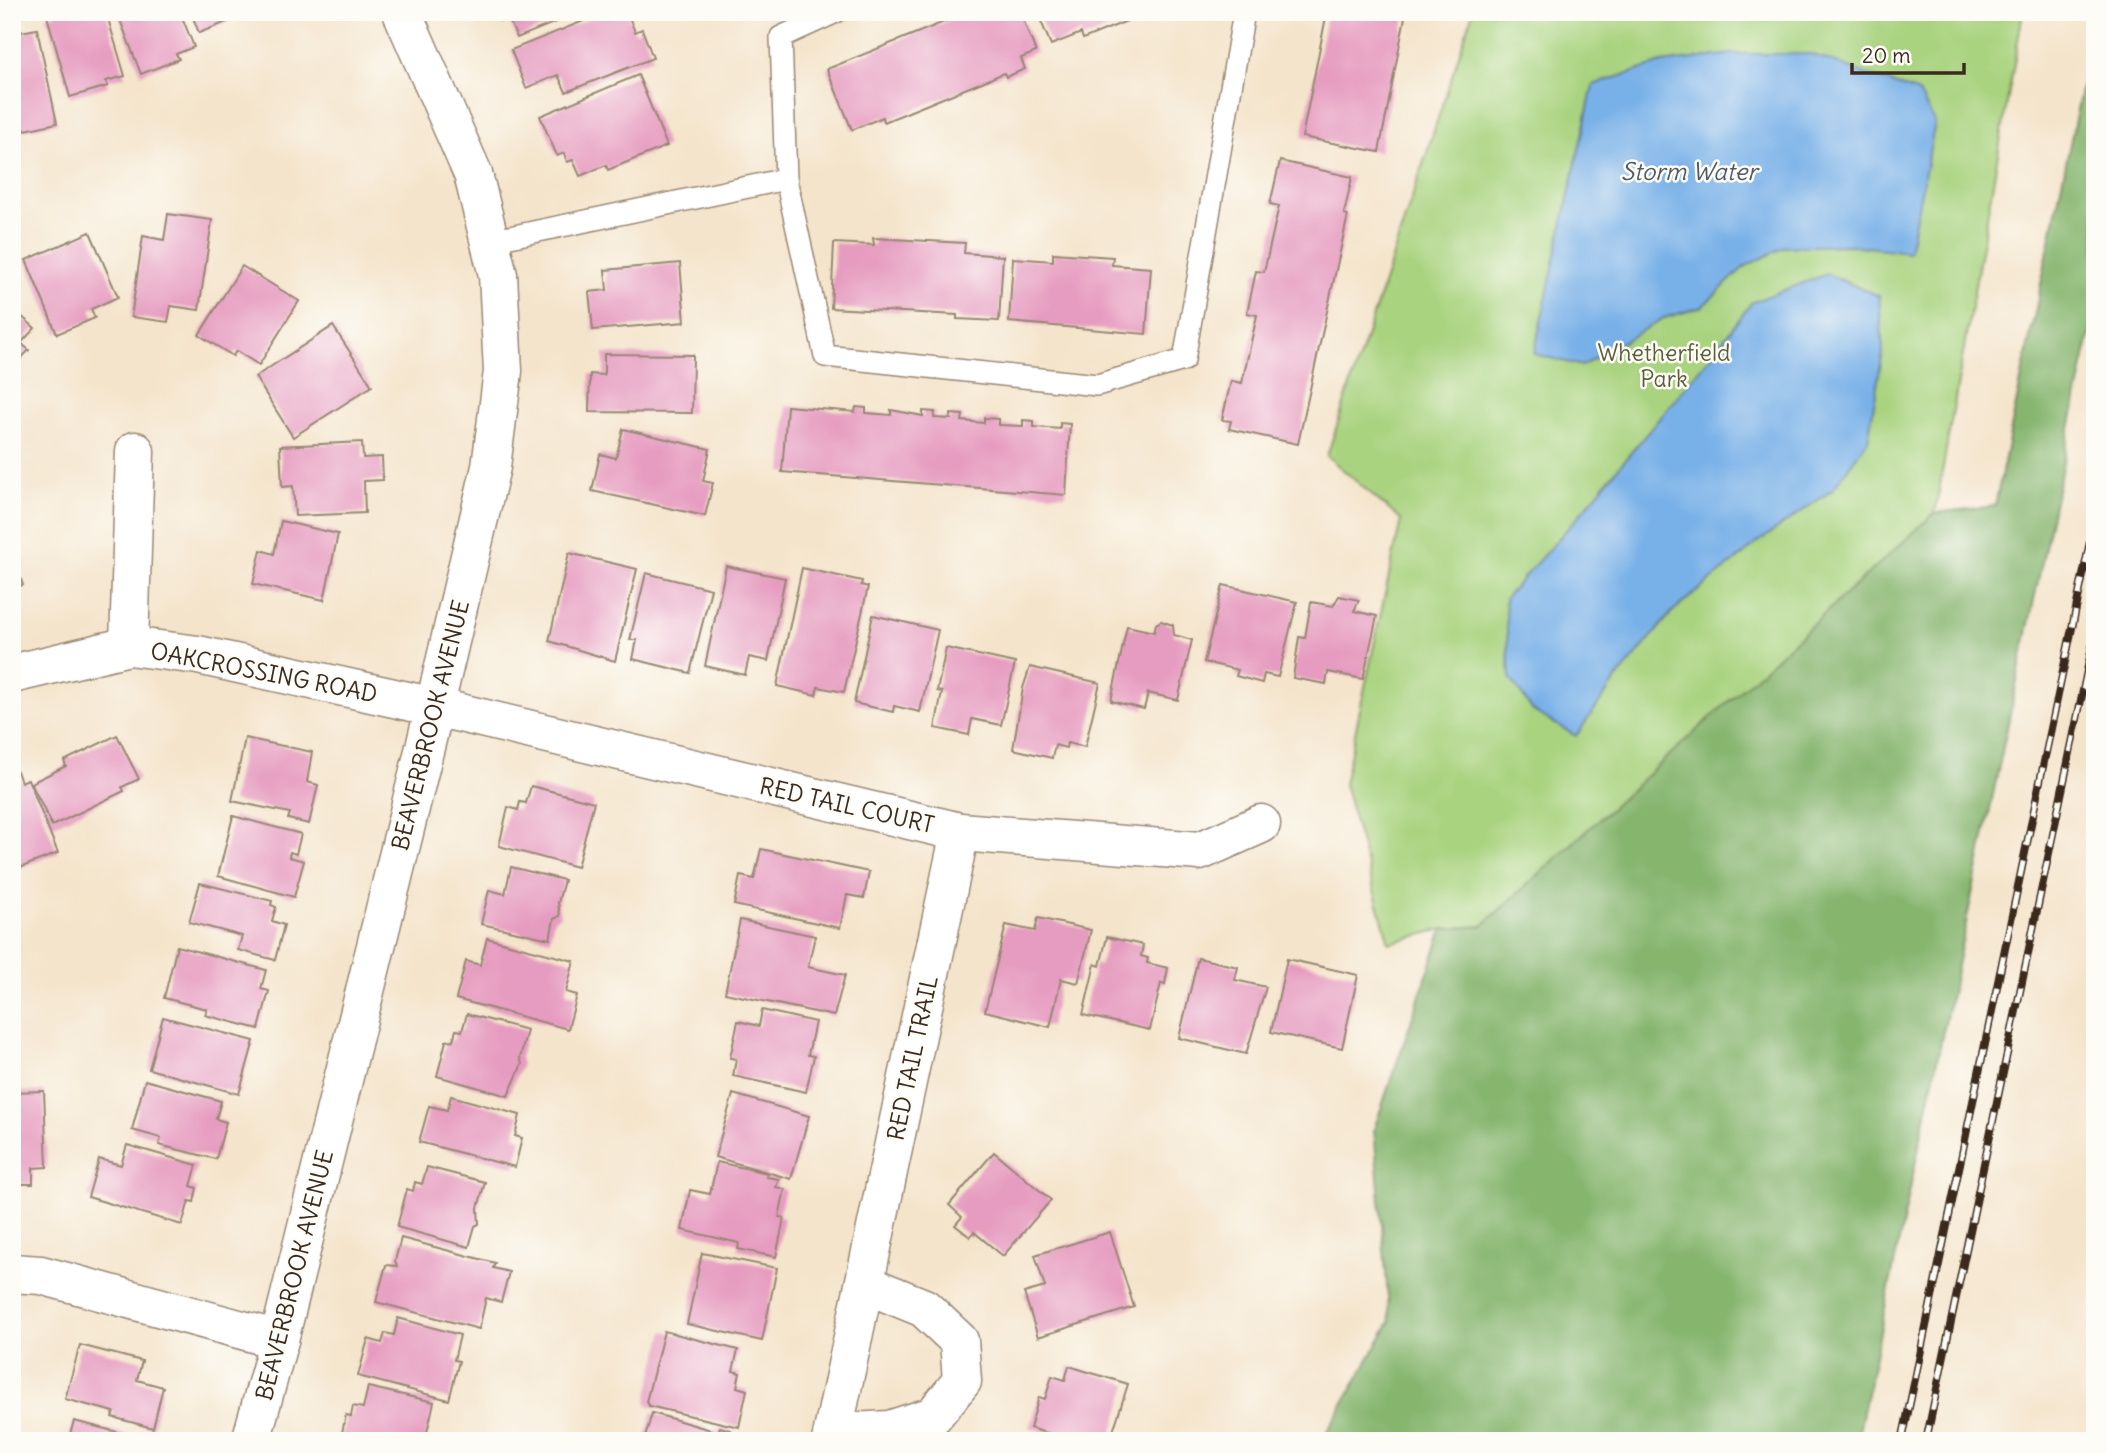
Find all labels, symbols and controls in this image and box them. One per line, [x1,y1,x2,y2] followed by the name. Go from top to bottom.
[1852,32,1964,76] scale bar
[1862,42,1911,69] text: 20 m
[1621,156,1760,186] water label: Storm Water
[1597,338,1731,393] park label: Whetherfield Park
[385,597,475,853] street label: BEAVERBROOK AVENUE
[148,636,380,708] street label: OAKCROSSING ROAD
[757,771,937,839] street label: RED TAIL COURT
[880,973,944,1143] street label: RED TAIL TRAIL
[249,1147,339,1403] street label: BEAVERBROOK AVENUE

